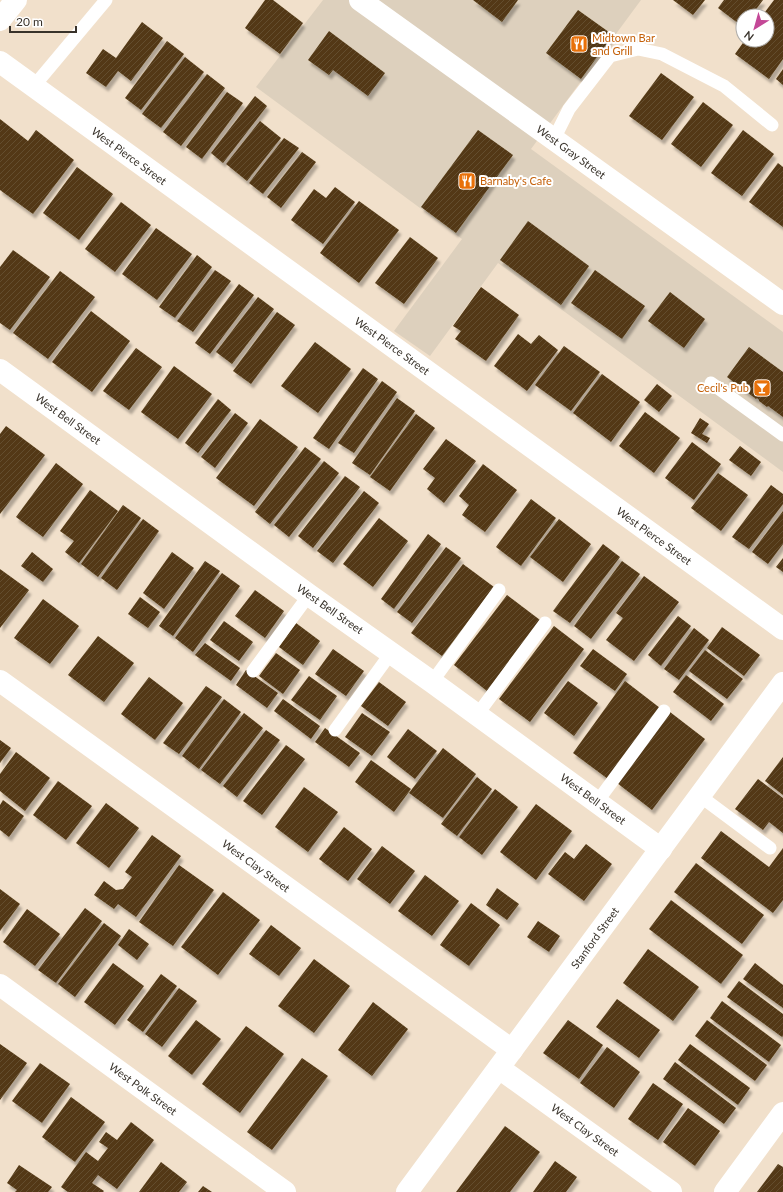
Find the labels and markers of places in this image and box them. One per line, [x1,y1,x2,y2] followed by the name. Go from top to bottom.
[592,31,655,57] place label: Midtown Bar and Grill
[569,34,589,54] restaurant icon: Midtown Bar and Grill
[457,171,477,191] restaurant icon: Barnaby's Cafe
[480,174,552,187] place label: Barnaby's Cafe
[752,378,772,398] bar icon: Cecil's Pub
[697,381,749,394] place label: Cecil's Pub

